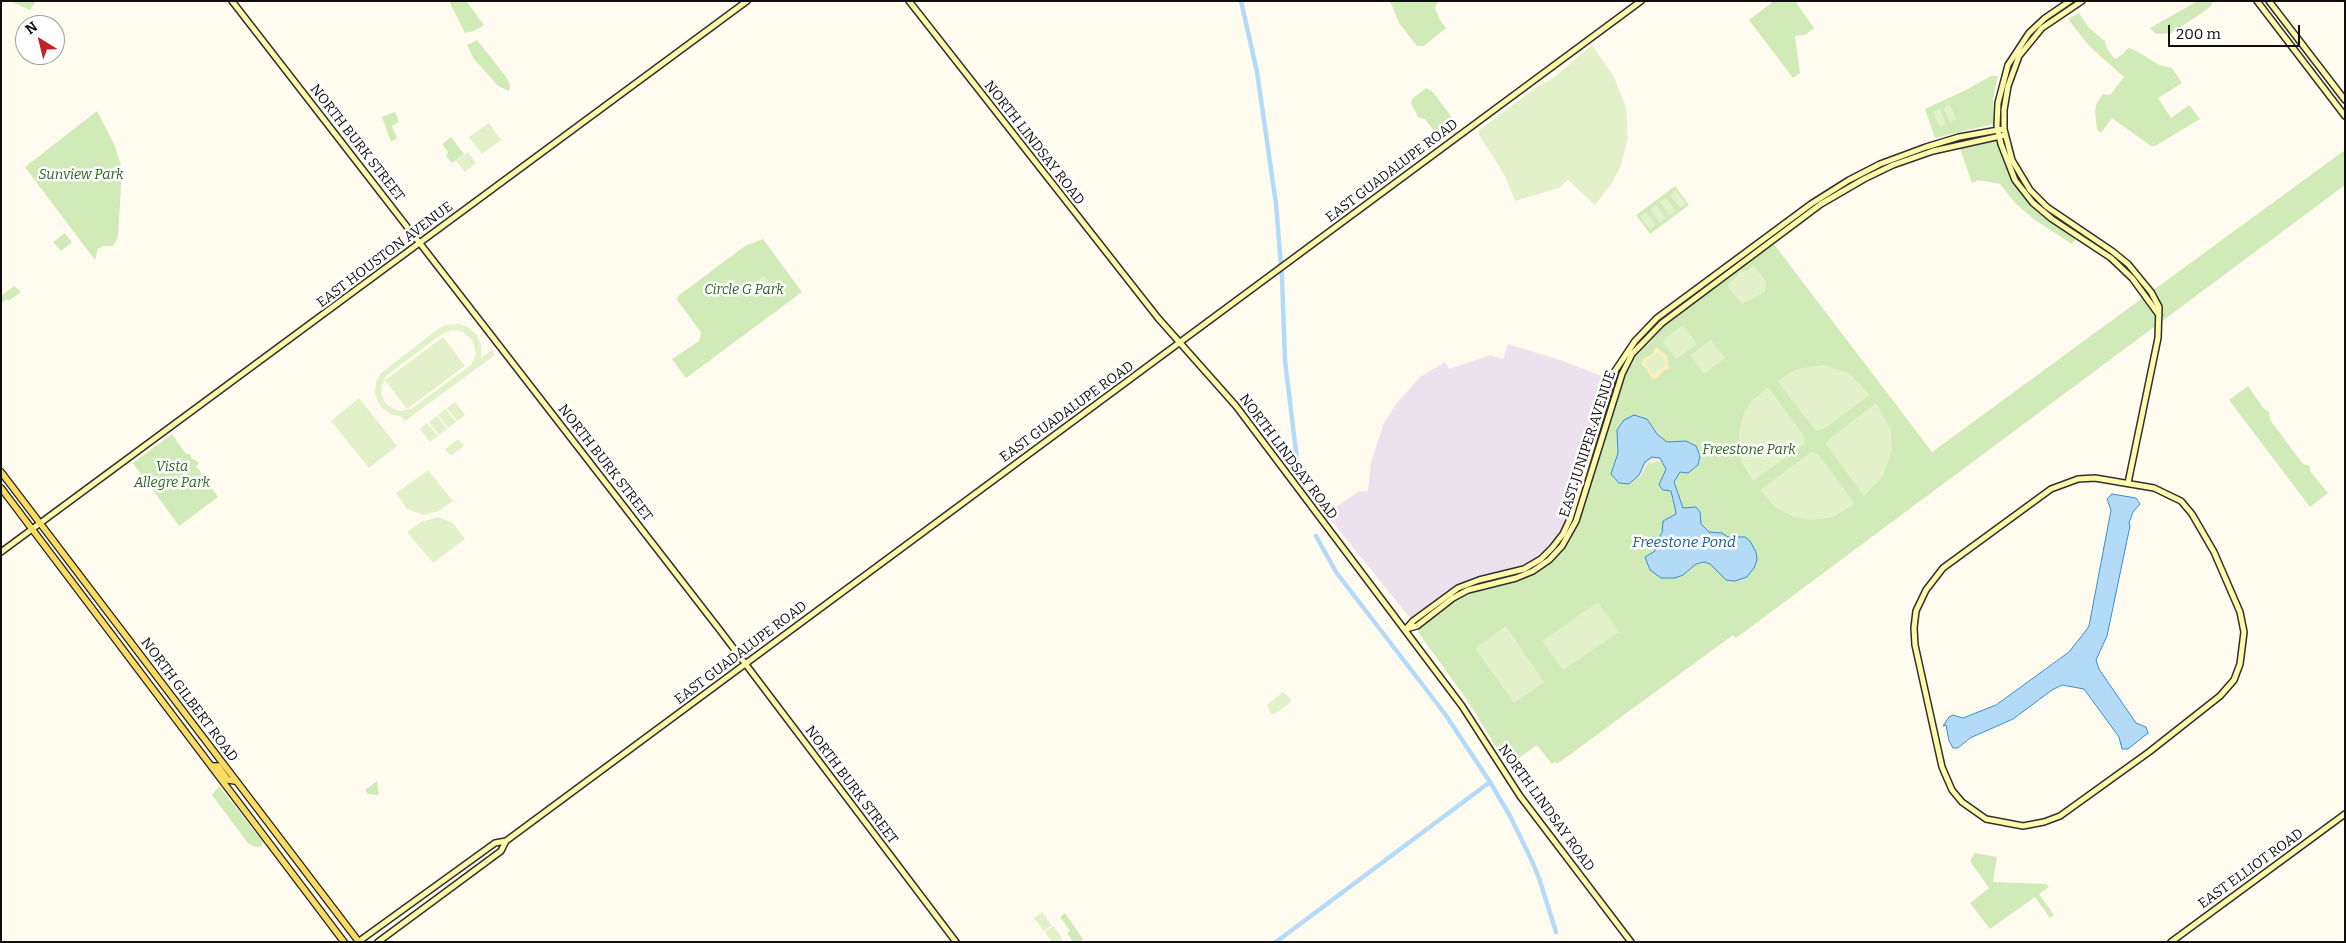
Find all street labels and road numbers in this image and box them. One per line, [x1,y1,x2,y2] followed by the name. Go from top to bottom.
[980,78,1088,208] street label: NORTH LINDSAY ROAD
[306,81,408,205] street label: NORTH BURK STREET
[1323,116,1461,226] street label: EAST GUADALUPE ROAD
[314,198,456,312] street label: EAST HOUSTON AVENUE
[997,358,1137,466] street label: EAST GUADALUPE ROAD
[1556,368,1620,520] street label: EAST JUNIPER AVENUE
[1235,391,1341,523] street label: NORTH LINDSAY ROAD
[554,401,656,525] street label: NORTH BURK STREET
[672,598,810,708] street label: EAST GUADALUPE ROAD
[137,635,241,765] street label: NORTH GILBERT ROAD
[801,723,901,847] street label: NORTH BURK STREET
[1494,741,1598,875] street label: NORTH LINDSAY ROAD
[2195,825,2307,913] street label: EAST ELLIOT ROAD

